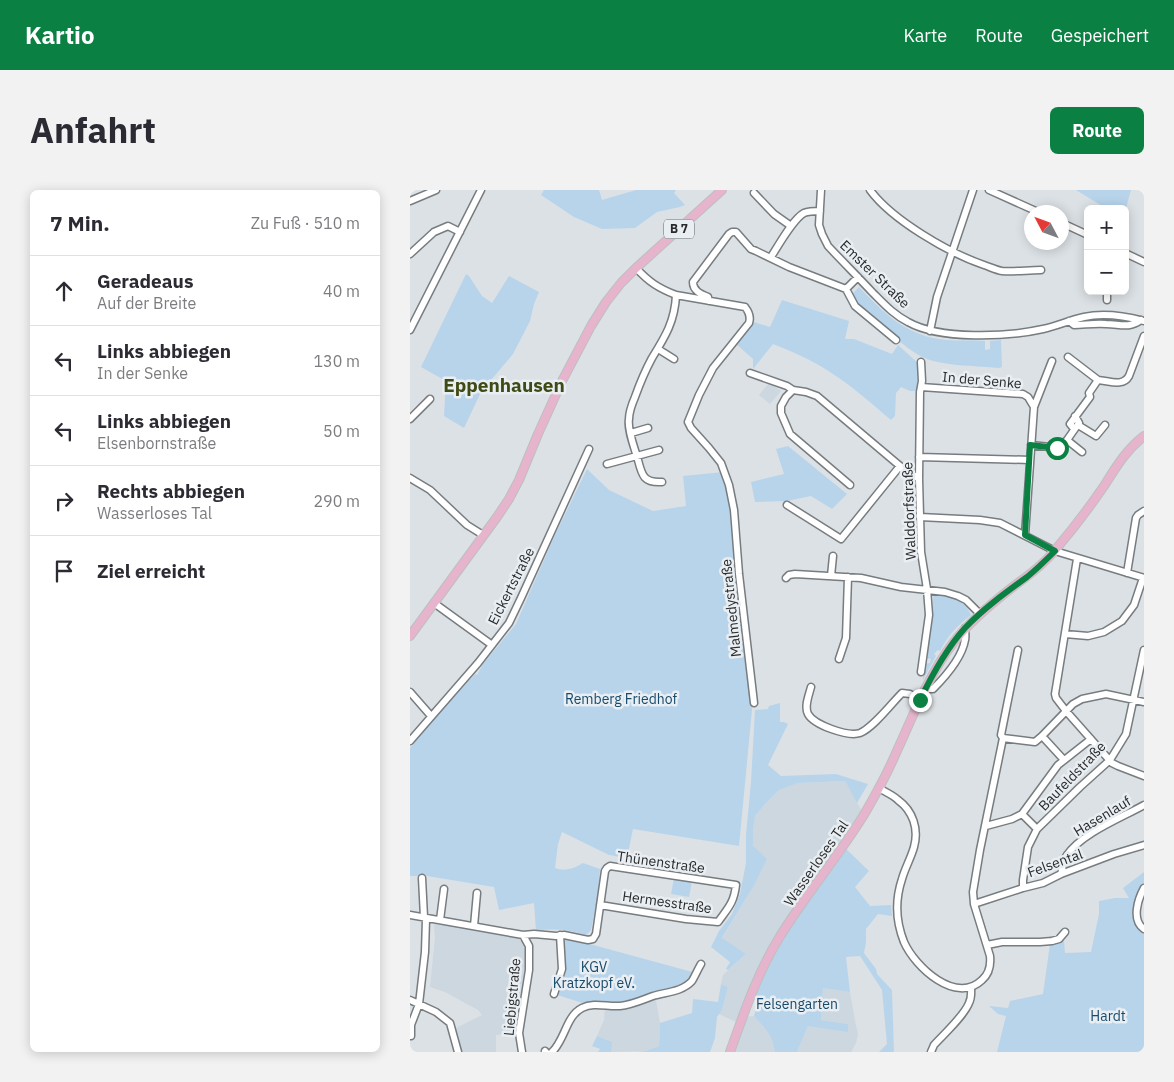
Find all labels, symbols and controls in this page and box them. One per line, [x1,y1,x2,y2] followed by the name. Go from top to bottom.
[25,19,95,51] text: Kartio
[904,24,947,47] text: Karte
[975,24,1023,47] text: Route
[1051,24,1149,47] text: Gespeichert
[30,107,156,153] text: Anfahrt
[1050,107,1144,154] button: Route
[1024,205,1069,250] north arrow
[1084,205,1129,295] map controls
[1084,205,1129,250] button: +
[50,209,110,237] text: 7 Min.
[251,213,360,233] text: Zu Fuß · 510 m
[664,220,694,238] road number: B 7
[836,236,914,312] street label: Emster Straße
[1084,250,1129,295] button: −
[97,269,194,293] text: Geradeaus
[50,277,78,305] icon: ahead
[323,281,360,301] text: 40 m
[97,293,196,313] text: Auf der Breite
[97,339,231,363] text: Links abbiegen
[50,347,78,375] icon: left
[313,351,360,371] text: 130 m
[97,363,188,383] text: In der Senke
[942,368,1023,392] street label: In der Senke
[443,373,565,397] district label: Eppenhausen
[97,409,231,433] text: Links abbiegen
[50,417,78,445] icon: left
[323,421,360,441] text: 50 m
[97,433,216,453] text: Elsenbornstraße
[1046,437,1069,460] route start
[898,461,920,560] street label: Walddorfstraße
[97,479,245,503] text: Rechts abbiegen
[50,487,78,515] icon: right
[313,491,360,511] text: 290 m
[97,503,212,523] text: Wasserloses Tal
[484,544,538,628] street label: Eickertstraße
[50,557,78,585] icon: arrive
[717,558,745,658] street label: Malmedystraße
[97,559,205,583] text: Ziel erreicht
[909,689,932,712] route end
[565,690,678,708] park label: Remberg Friedhof
[1034,737,1110,814] street label: Baufeldstraße
[1070,792,1134,840] street label: Hasenlauf
[780,816,852,909] street label: Wasserloses Tal
[1025,845,1085,881] street label: Felsental
[616,847,706,877] street label: Thünenstraße
[621,887,713,917] street label: Hermesstraße
[500,957,524,1037] street label: Liebigstraße
[553,958,635,992] park label: KGV Kratzkopf eV.
[756,995,838,1013] park label: Felsengarten
[1090,1007,1126,1025] park label: Hardt

